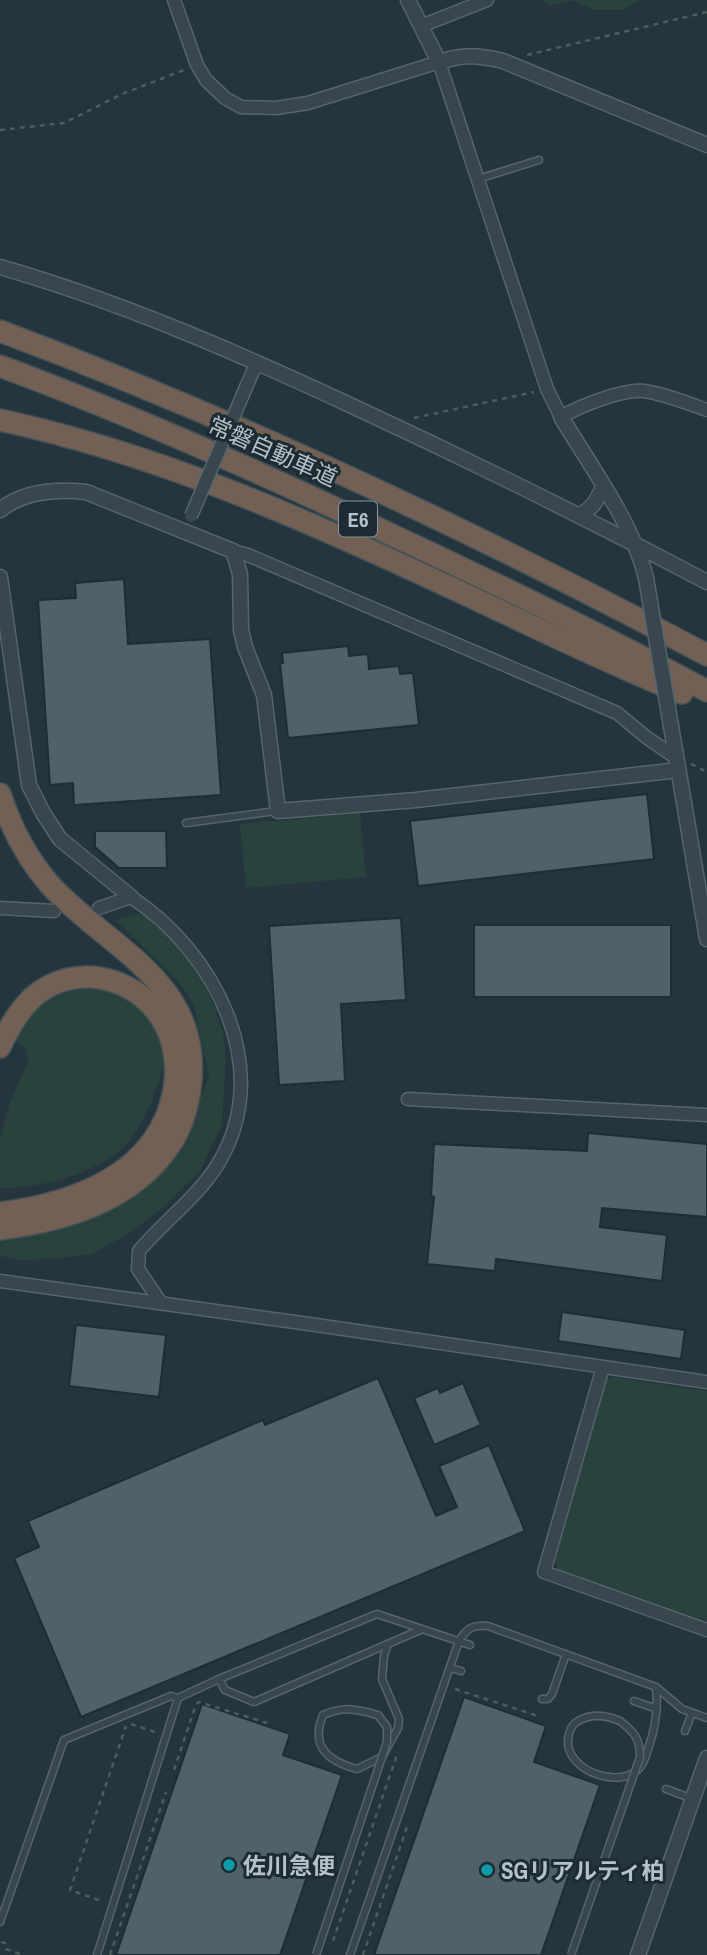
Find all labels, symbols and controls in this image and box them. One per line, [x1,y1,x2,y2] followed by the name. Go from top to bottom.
[204,409,342,493] street label: 常磐自動車道
[339,502,377,536] road number: E6
[243,1850,335,1881] place label: 佐川急便
[501,1855,665,1886] place label: SGリアルティ柏
[221,1857,237,1873] marker: 佐川急便
[479,1862,495,1878] marker: SGリアルティ柏

